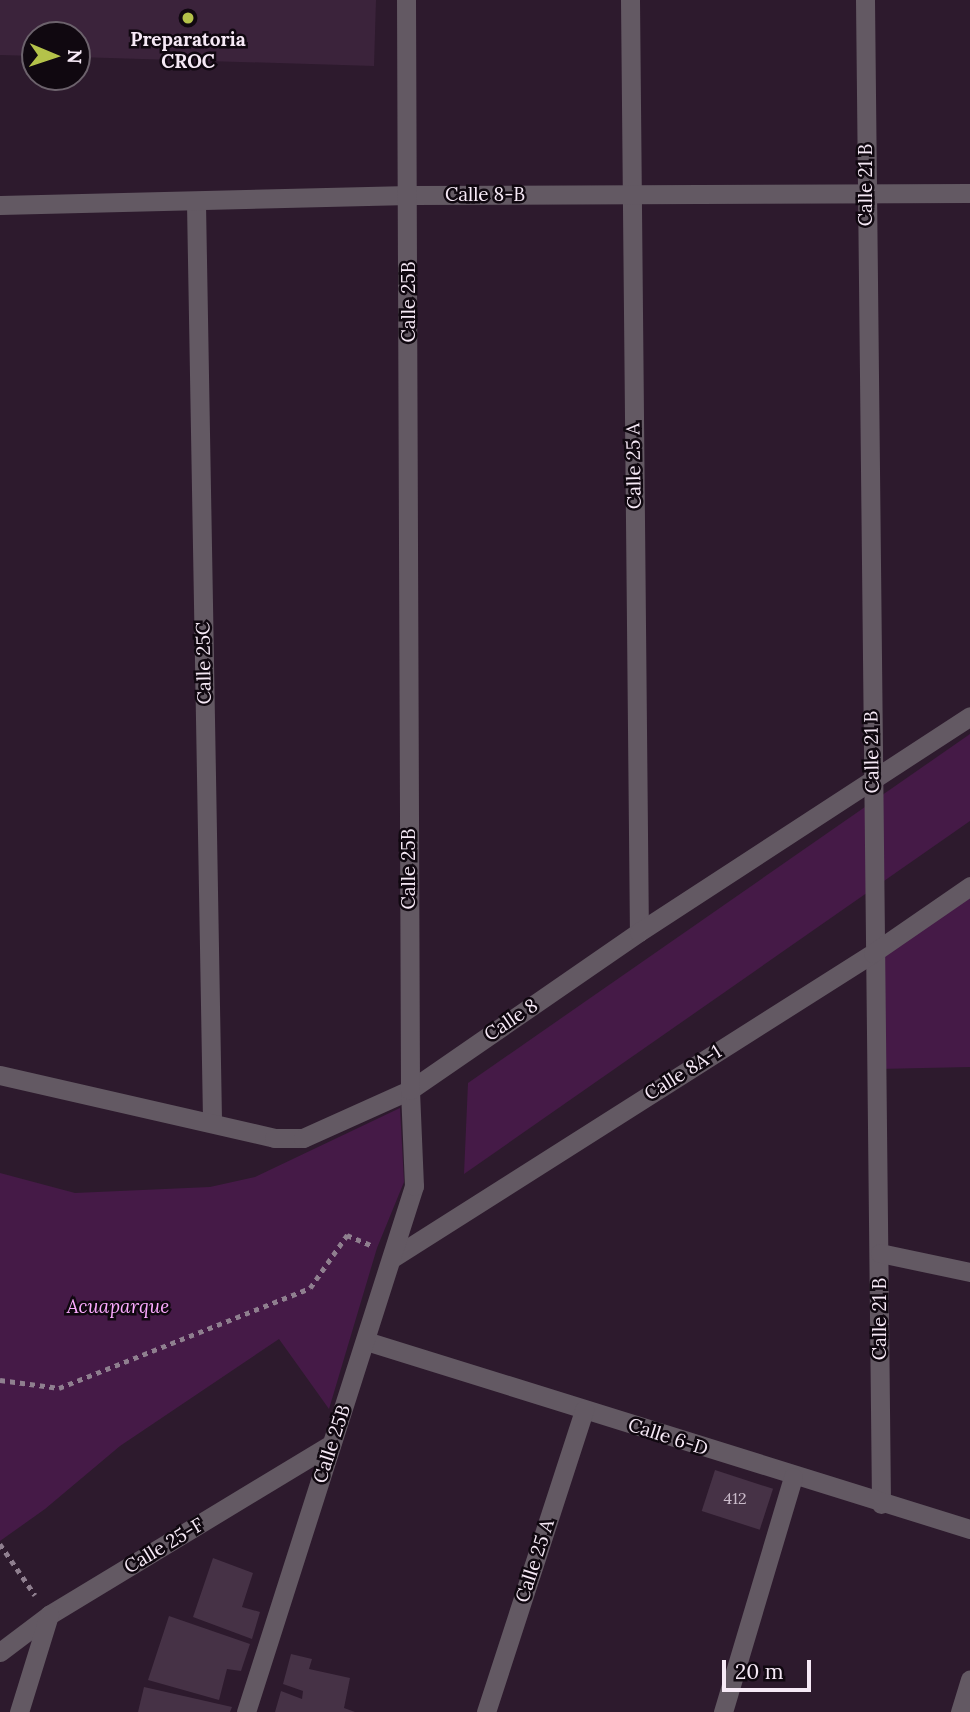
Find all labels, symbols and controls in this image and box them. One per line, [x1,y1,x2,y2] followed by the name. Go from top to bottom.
[180,10,196,26] marker: Preparatoria CROC
[21,21,91,91] north arrow
[130,29,246,73] place label: Preparatoria CROC
[63,49,87,64] text: N
[855,144,877,226] street label: Calle 21 B
[445,184,525,206] street label: Calle 8-B
[398,261,420,343] street label: Calle 25B
[622,423,646,509] street label: Calle 25 A
[192,622,216,704] street label: Calle 25C
[860,710,884,794] street label: Calle 21 B
[398,828,420,910] street label: Calle 25B
[480,994,542,1046] street label: Calle 8
[640,1040,726,1106] street label: Calle 8A-1
[869,1278,891,1360] street label: Calle 21 B
[67,1296,169,1318] park label: Acuaparque
[309,1402,355,1486] street label: Calle 25B
[625,1413,711,1461] street label: Calle 6-D
[723,1488,747,1508] house number: 412
[120,1513,208,1579] street label: Calle 25-F
[511,1517,559,1605] street label: Calle 25 A
[725,1646,814,1690] scale bar
[735,1658,784,1685] text: 20 m

